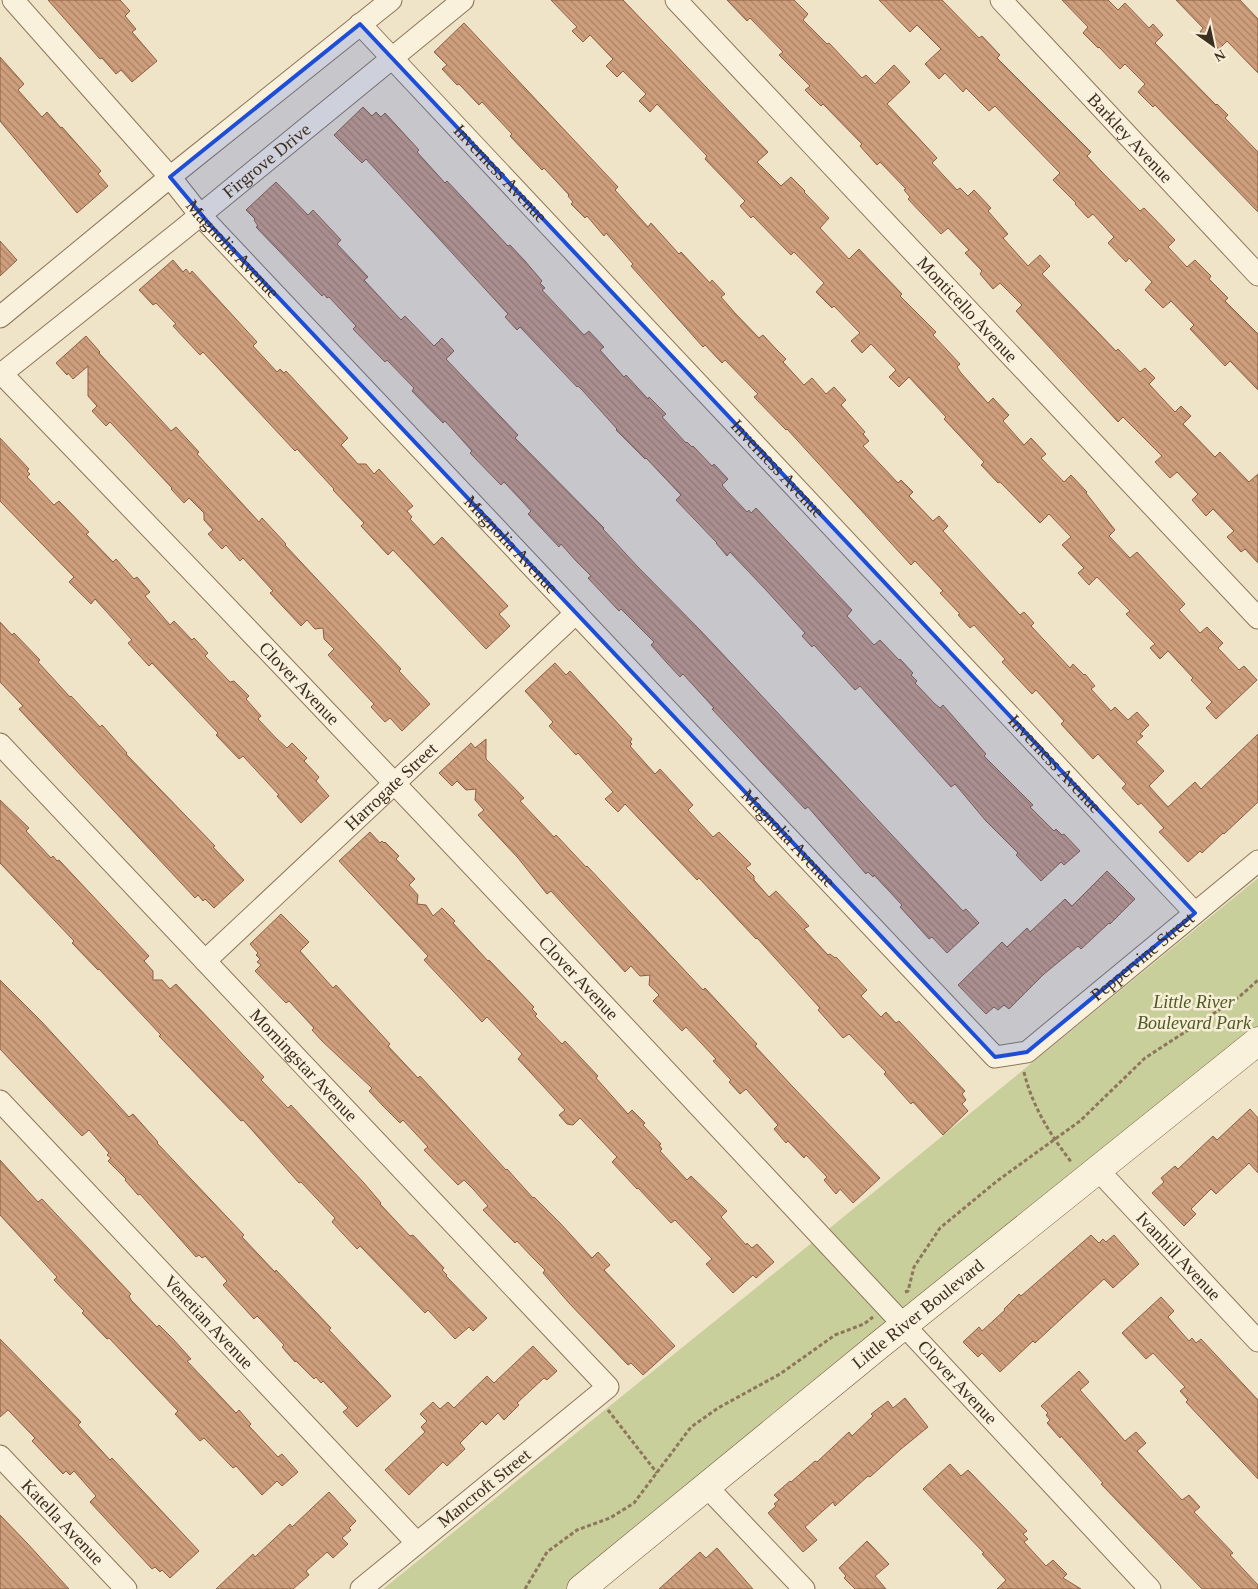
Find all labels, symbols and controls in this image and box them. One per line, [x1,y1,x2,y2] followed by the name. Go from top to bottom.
[1188,20,1238,70] north arrow
[1211,46,1228,65] text: N
[1083,89,1177,187] street label: Barkley Avenue
[219,119,314,202] street label: Firgrove Drive
[450,120,551,227] street label: Inverness Avenue
[182,196,283,302] street label: Magnolia Avenue
[913,253,1022,366] street label: Monticello Avenue
[727,415,828,522] street label: Inverness Avenue
[460,491,562,597] street label: Magnolia Avenue
[255,638,344,729] street label: Clover Avenue
[1004,711,1106,817] street label: Inverness Avenue
[341,739,441,834] street label: Harrogate Street
[737,785,839,891] street label: Magnolia Avenue
[1087,908,1198,1005] street label: Peppervine Street
[535,932,623,1024] street label: Clover Avenue
[1137,992,1252,1033] park label: Little River Boulevard Park
[246,1005,362,1126] street label: Morningstar Avenue
[1132,1208,1225,1305] street label: Ivanhill Avenue
[848,1255,988,1373] street label: Little River Boulevard
[160,1271,257,1373] street label: Venetian Avenue
[914,1336,1001,1428] street label: Clover Avenue
[434,1445,534,1531] street label: Mancroft Street
[17,1475,108,1569] street label: Katella Avenue

